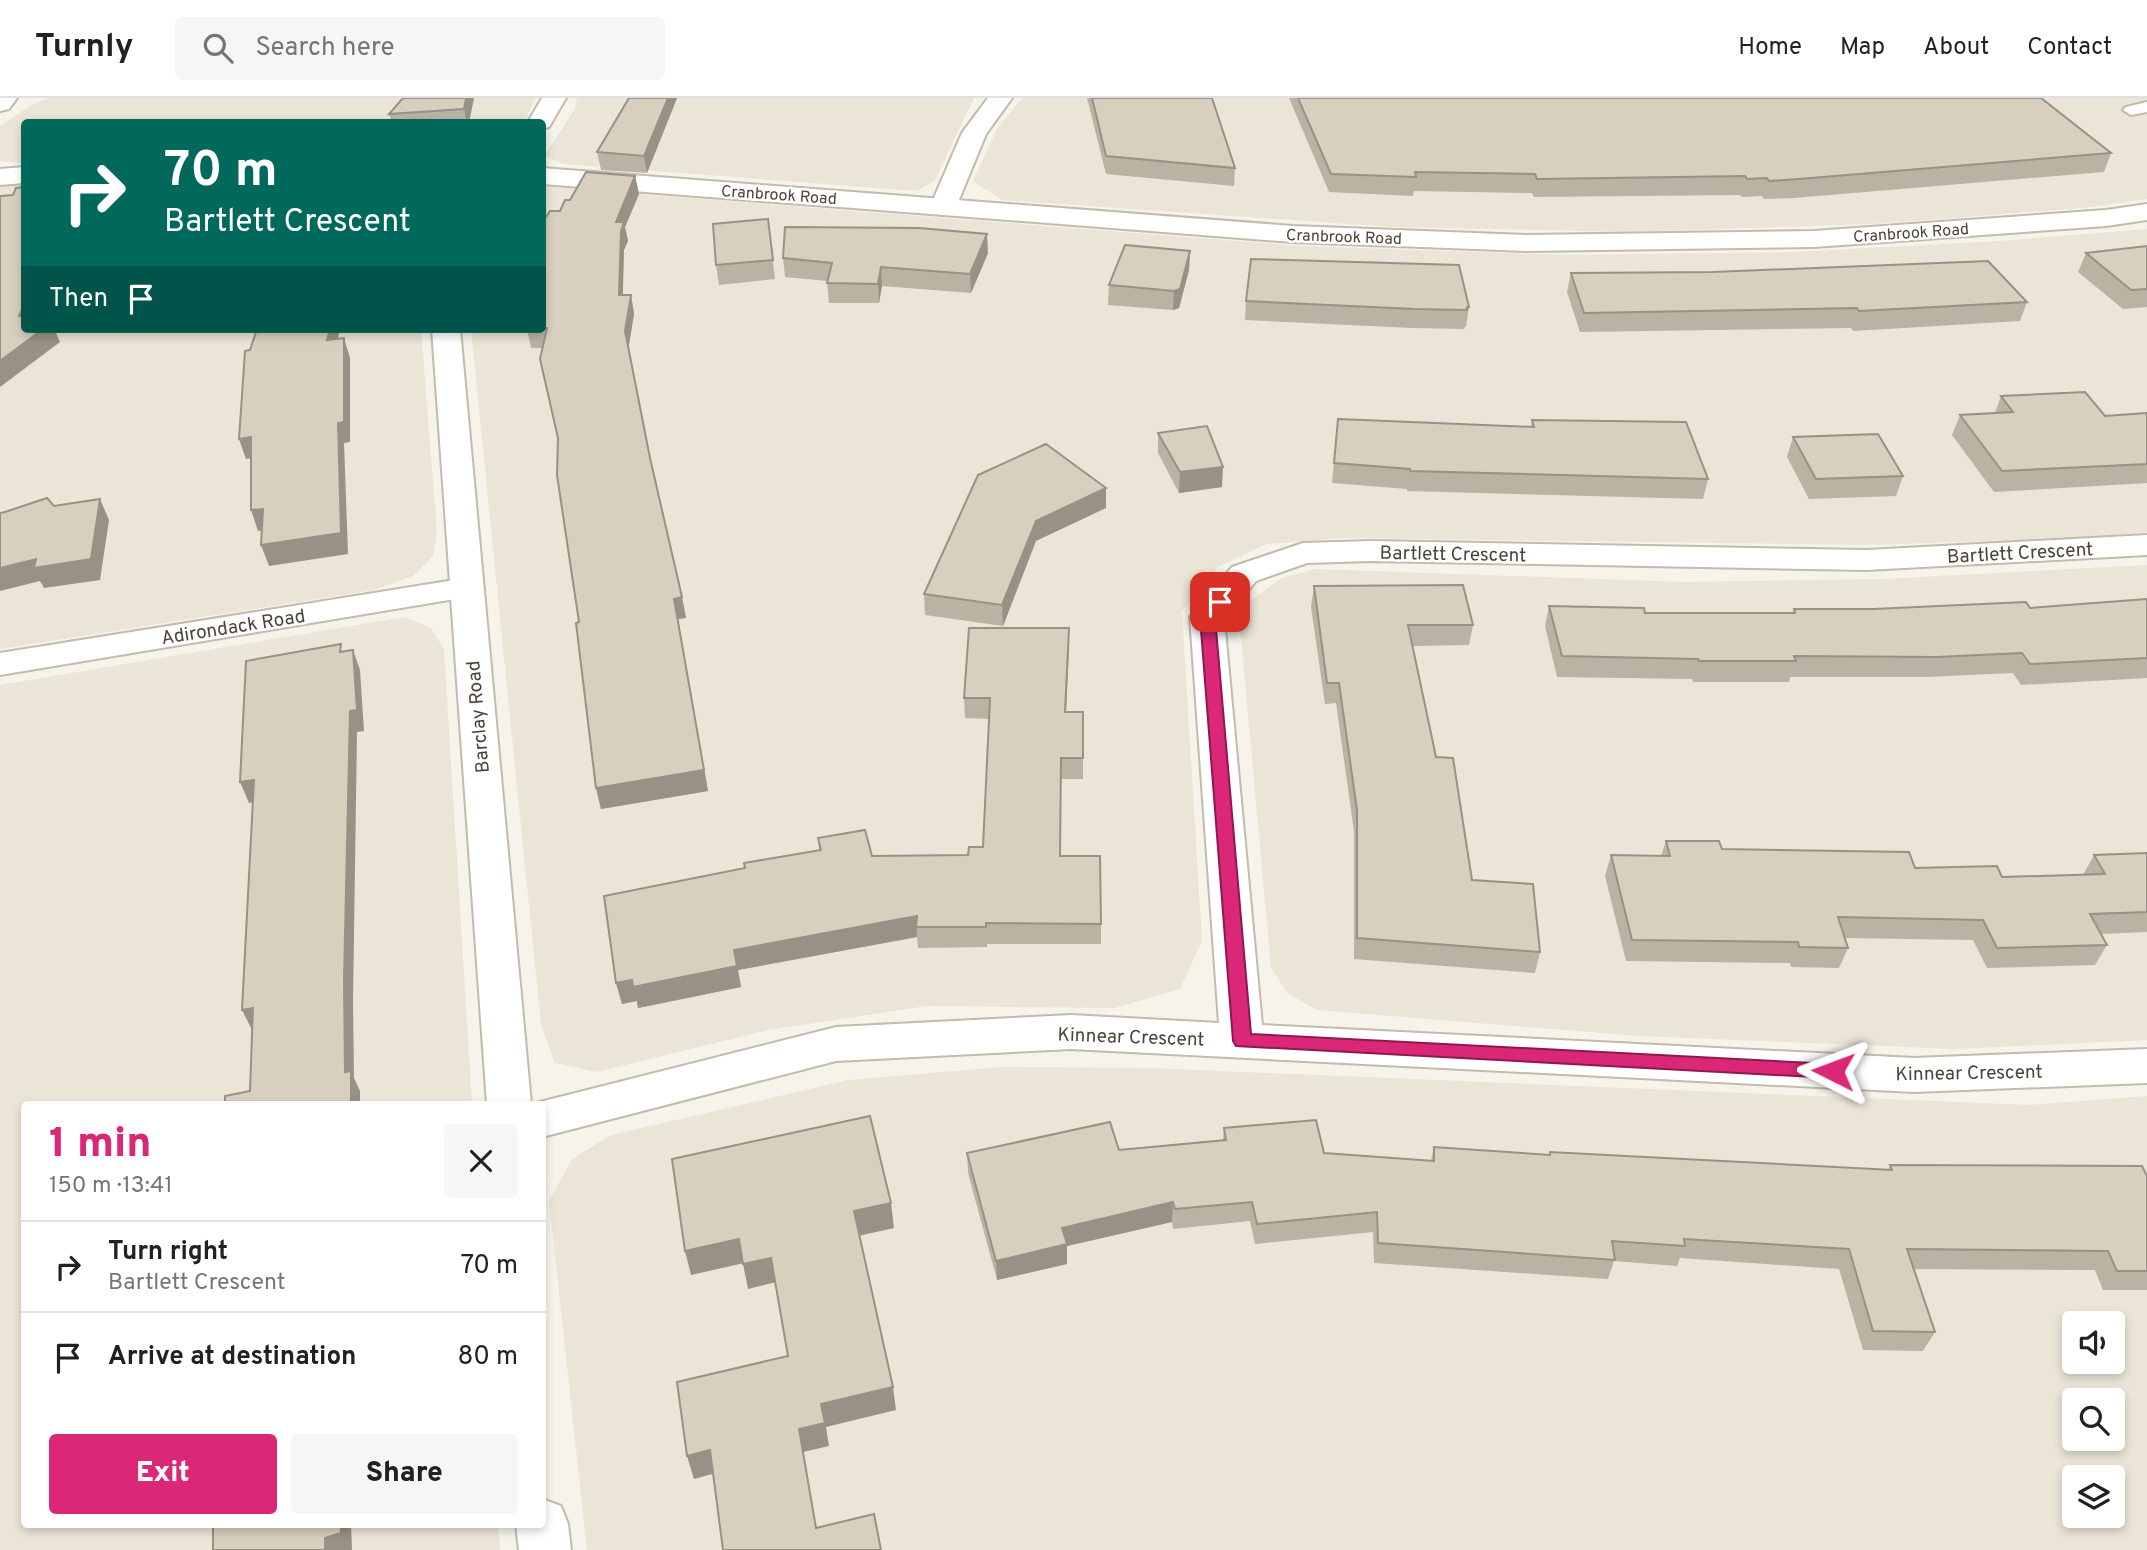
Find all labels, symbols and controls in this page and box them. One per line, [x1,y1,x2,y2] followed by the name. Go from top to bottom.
[175,17,665,80] search box
[35,27,133,69] text: Turnly
[199,29,237,67] icon: search
[255,32,394,65] text: Search here
[1738,33,1802,63] text: Home
[1840,33,1885,63] text: Map
[1923,33,1989,63] text: About
[2027,33,2112,63] text: Contact
[164,142,278,204] text: 70 m
[49,147,140,238] icon: right
[720,182,837,210] street label: Cranbrook Road
[164,203,411,243] text: Bartlett Crescent
[1853,220,1970,248] street label: Cranbrook Road
[1286,226,1402,250] street label: Cranbrook Road
[122,280,160,318] icon: arrive
[49,283,108,316] text: Then
[1946,538,2094,570] street label: Bartlett Crescent
[1380,542,1526,568] street label: Bartlett Crescent
[1190,572,1250,632] pin
[1201,583,1239,621] icon: arrive
[160,605,307,651] street label: Adirondack Road
[462,660,496,774] street label: Barclay Road
[1057,1023,1205,1053] street label: Kinnear Crescent
[1796,1034,1870,1108] position arrow
[1895,1061,2043,1087] street label: Kinnear Crescent
[49,1119,152,1172] text: 1 min
[444,1124,518,1198] button: close
[49,1172,173,1201] text: 150 m · 13:41
[108,1236,228,1269] text: Turn right
[49,1248,87,1286] icon: right
[460,1250,518,1283] text: 70 m
[108,1269,285,1298] text: Bartlett Crescent
[2062,1311,2125,1528] map controls
[2062,1311,2125,1374] button: sound
[49,1339,87,1377] icon: arrive
[108,1341,356,1374] text: Arrive at destination
[458,1341,518,1374] text: 80 m
[2062,1388,2125,1451] button: search
[49,1434,277,1514] button: Exit
[291,1434,518,1514] button: Share
[2062,1465,2125,1528] button: layers

